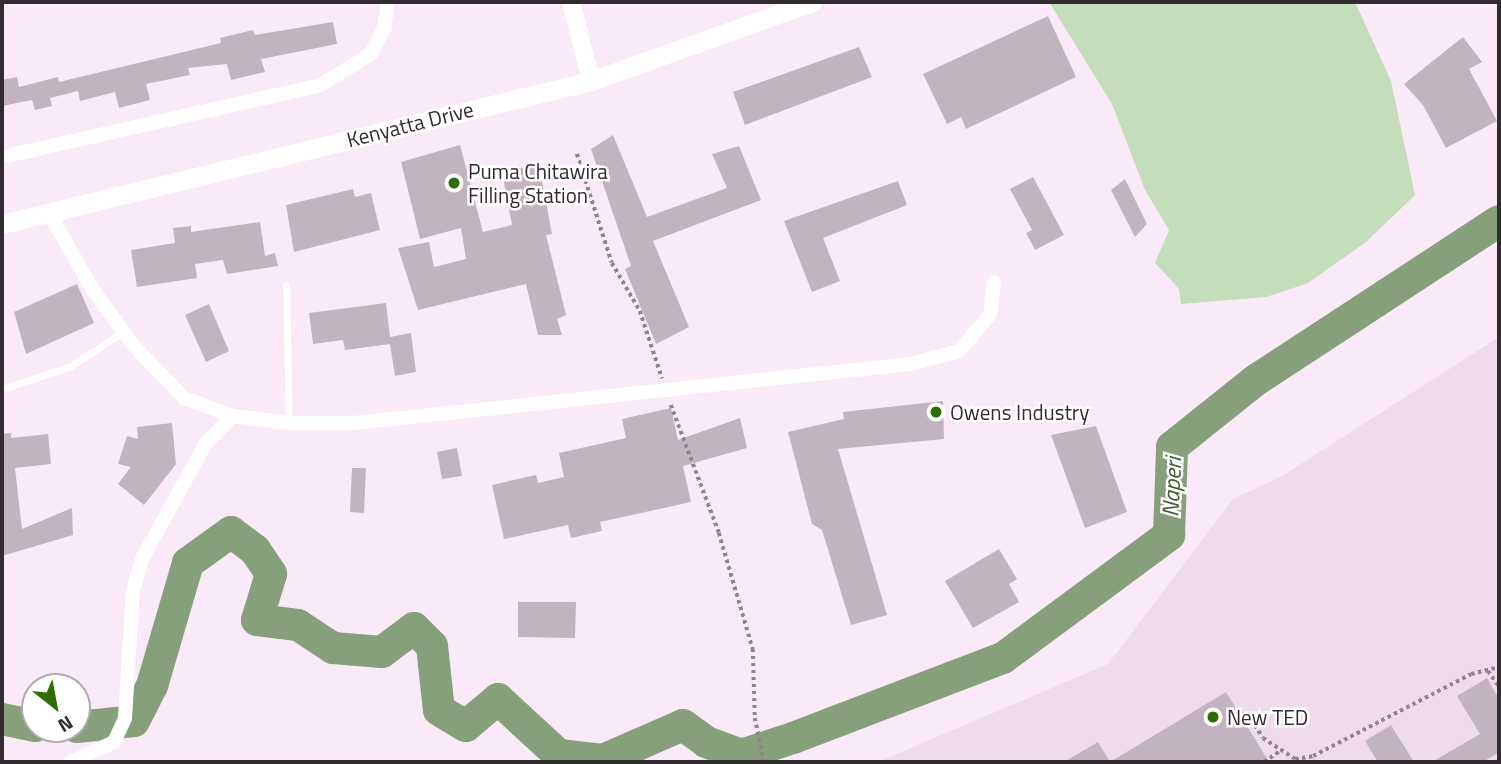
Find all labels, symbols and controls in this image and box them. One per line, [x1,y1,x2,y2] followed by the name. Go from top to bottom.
[344,96,476,152] street label: Kenyatta Drive
[468,158,608,208] place label: Puma Chitawira Filling Station
[446,175,462,191] marker: Puma Chitawira Filling Station
[950,399,1089,425] place label: Owens Industry
[928,404,944,420] marker: Owens Industry
[1157,456,1187,518] water label: Naperi
[21,673,91,743] north arrow
[1227,704,1308,730] place label: New TED
[53,709,79,741] text: N
[1205,709,1221,725] marker: New TED

